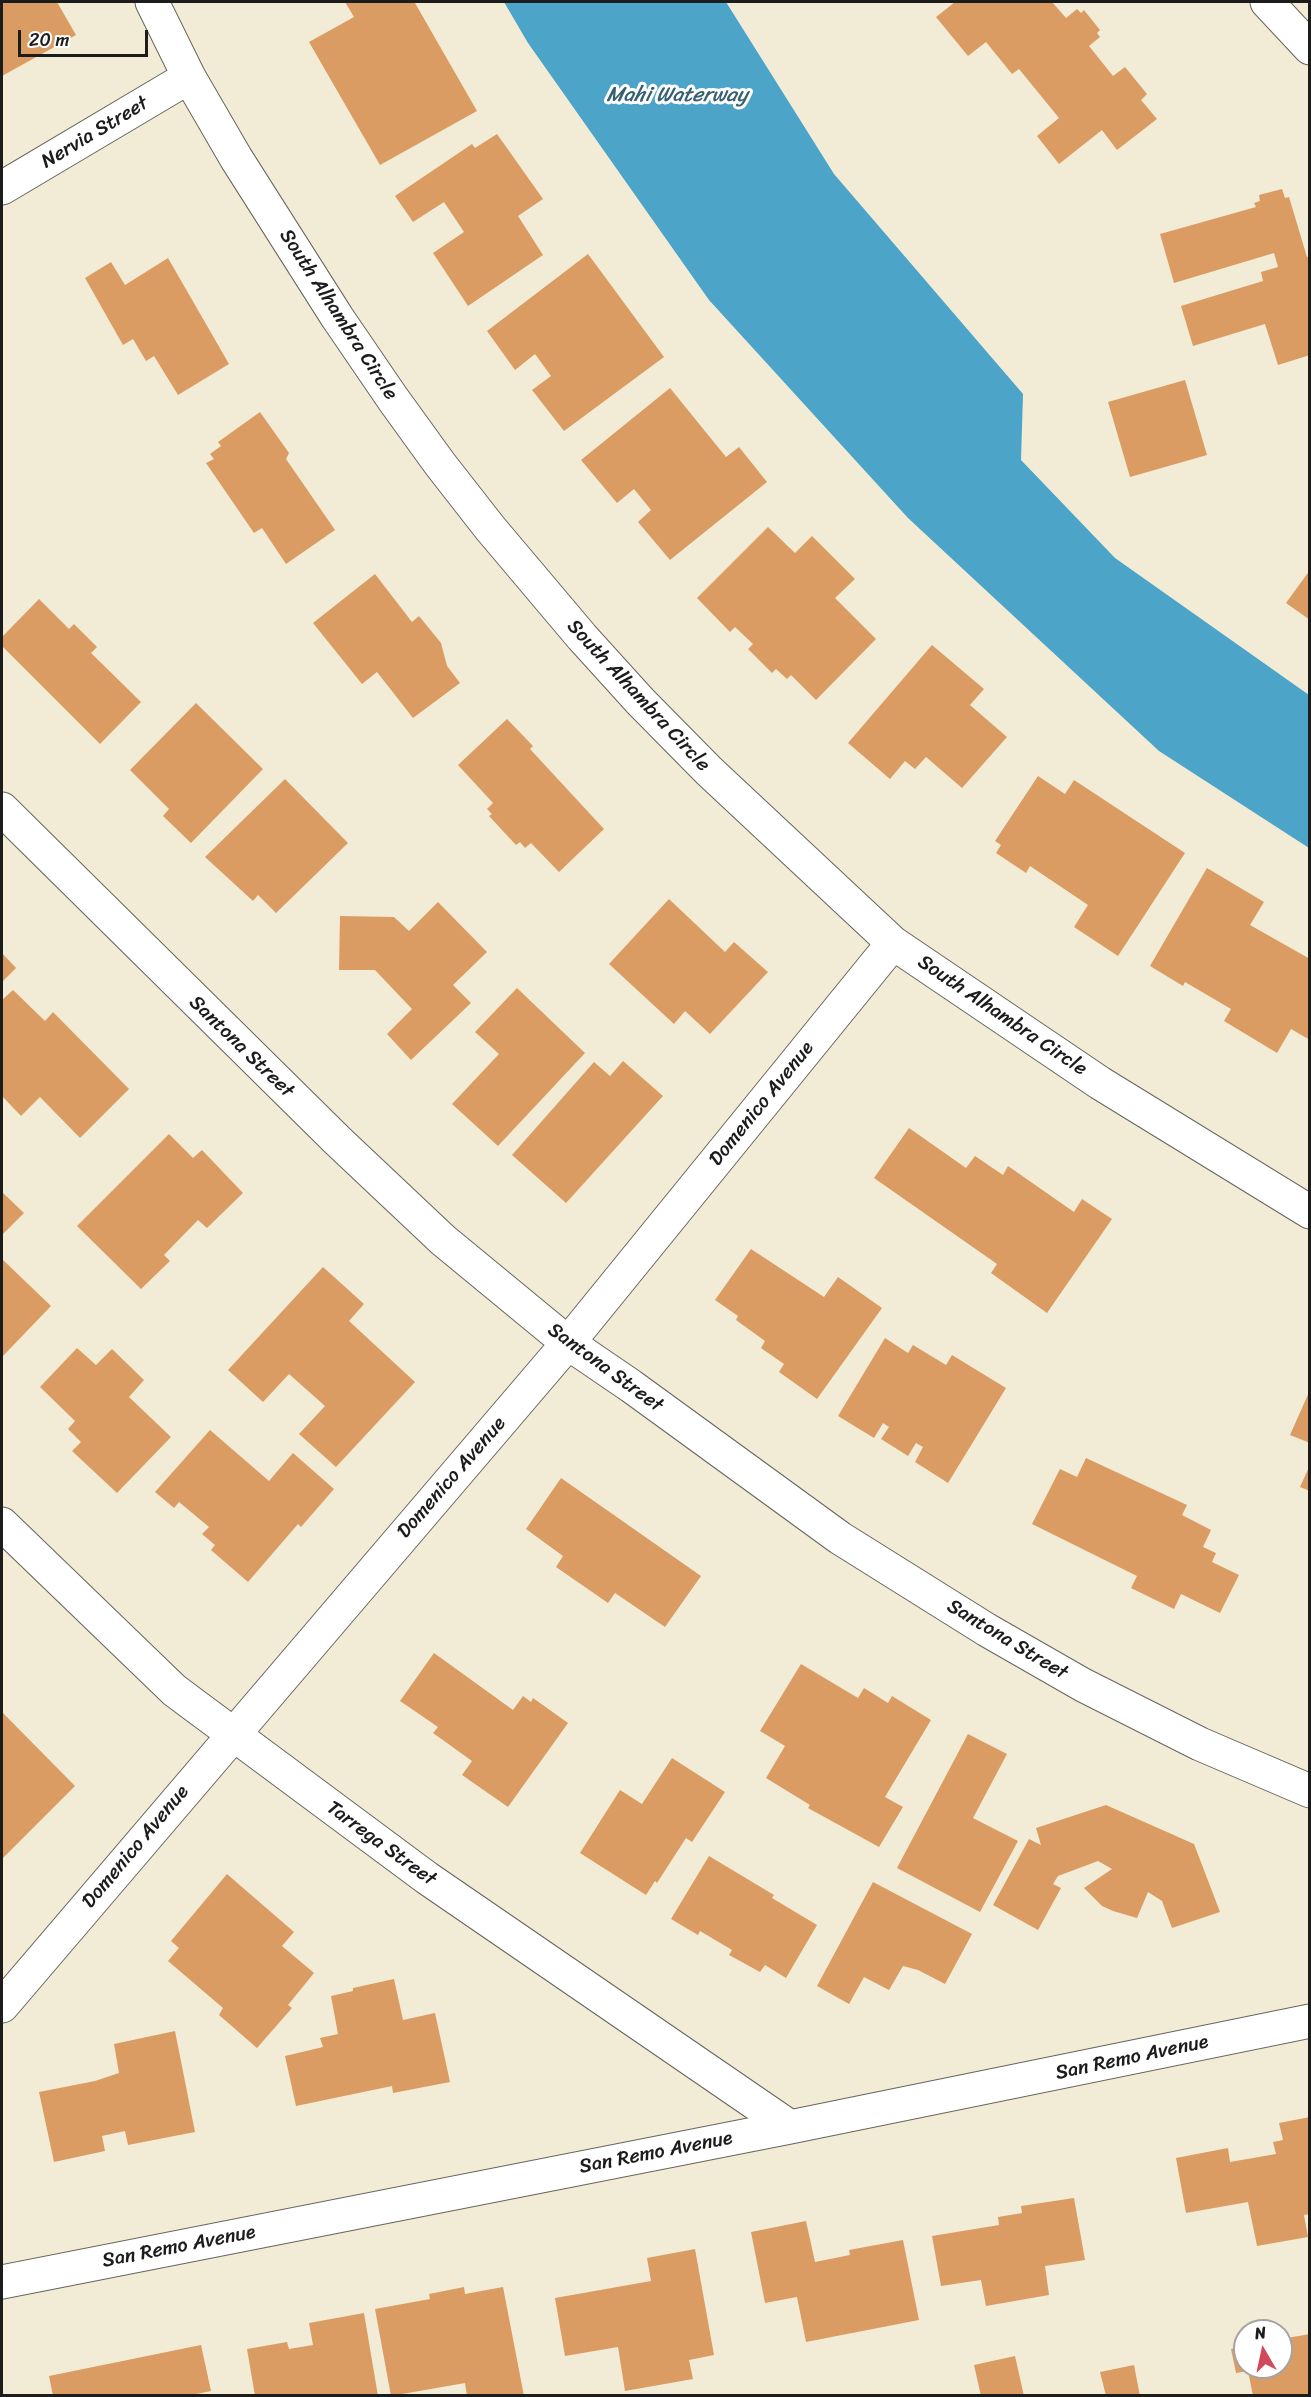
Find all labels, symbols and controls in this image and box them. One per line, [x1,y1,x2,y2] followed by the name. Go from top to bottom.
[21,18,152,56] scale bar
[29,24,69,56] text: 20 m
[606,83,748,109] water label: Mahi Waterway
[37,92,153,174] street label: Nervia Street
[274,225,402,405] street label: South Alhambra Circle
[561,615,715,777] street label: South Alhambra Circle
[913,950,1091,1082] street label: South Alhambra Circle
[184,991,298,1103] street label: Santona Street
[704,1037,820,1171] street label: Domenico Avenue
[543,1318,667,1418] street label: Santona Street
[393,1412,511,1544] street label: Domenico Avenue
[942,1595,1072,1685] street label: Santona Street
[78,1781,194,1913] street label: Domenico Avenue
[322,1796,440,1892] street label: Tarrega Street
[1053,2030,1211,2086] street label: San Remo Avenue
[577,2126,735,2180] street label: San Remo Avenue
[100,2220,258,2274] street label: San Remo Avenue
[1253,2318,1268,2348] text: N
[1233,2319,1293,2379] north arrow

